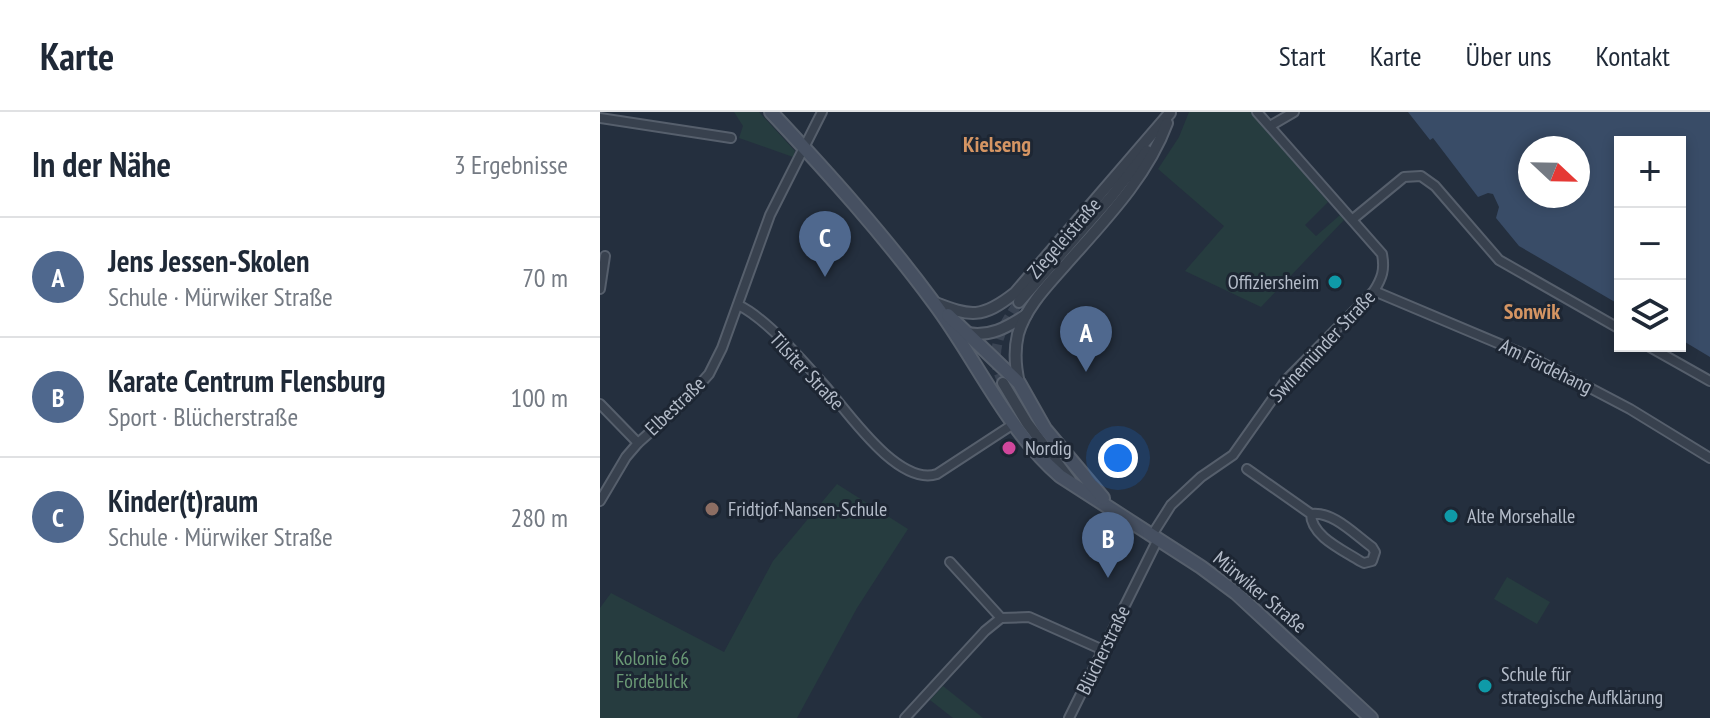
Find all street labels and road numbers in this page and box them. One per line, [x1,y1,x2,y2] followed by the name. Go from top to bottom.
[1022,192,1106,284] street label: Ziegeleistraße
[1263,284,1381,408] street label: Swinemünder Straße
[764,326,850,416] street label: Tilsiter Straße
[1495,332,1597,400] street label: Am Fördehang
[639,371,711,441] street label: Elbestraße
[1208,545,1312,639] street label: Mürwiker Straße
[1070,601,1136,699] street label: Blücherstraße

